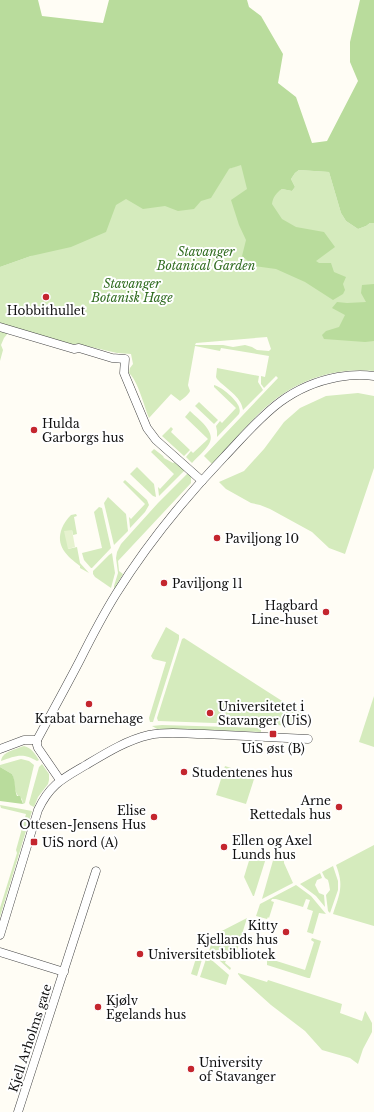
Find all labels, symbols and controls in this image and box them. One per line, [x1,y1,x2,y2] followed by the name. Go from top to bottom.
[156,244,256,273] park label: Stavanger Botanical Garden
[90,276,173,305] park label: Stavanger Botanisk Hage
[41,292,51,302] marker: Hobbithullet
[7,303,86,318] place label: Hobbithullet
[42,416,124,445] place label: Hulda Garborgs hus
[29,425,39,435] marker: Hulda Garborgs hus
[225,531,299,546] place label: Paviljong 10
[212,533,222,543] marker: Paviljong 10
[172,576,243,591] place label: Paviljong 11
[159,578,169,588] marker: Paviljong 11
[251,598,318,627] place label: Hagbard Line-huset
[321,607,331,617] marker: Hagbard Line-huset
[84,699,94,709] marker: Krabat barnehage
[218,699,311,728] place label: Universitetet i Stavanger (UiS)
[205,708,215,718] marker: Universitetet i Stavanger (UiS)
[35,711,143,726] place label: Krabat barnehage
[268,729,278,739] marker: UiS øst (B)
[241,741,305,756] place label: UiS øst (B)
[192,765,293,780] place label: Studentenes hus
[179,767,189,777] marker: Studentenes hus
[250,793,331,822] place label: Arne Rettedals hus
[334,802,344,812] marker: Arne Rettedals hus
[19,803,146,832] place label: Elise Ottesen-Jensens Hus
[149,812,159,822] marker: Elise Ottesen-Jensens Hus
[232,833,312,862] place label: Ellen og Axel Lunds hus
[42,835,118,850] place label: UiS nord (A)
[29,837,39,847] marker: UiS nord (A)
[219,842,229,852] marker: Ellen og Axel Lunds hus
[197,918,278,947] place label: Kitty Kjellands hus
[281,927,291,937] marker: Kitty Kjellands hus
[148,947,276,962] place label: Universitetsbibliotek
[135,949,145,959] marker: Universitetsbibliotek
[5,982,55,1094] street label: Kjell Arholms gate
[106,993,186,1022] place label: Kjølv Egelands hus
[93,1002,103,1012] marker: Kjølv Egelands hus
[199,1055,276,1084] place label: University of Stavanger
[186,1064,196,1074] marker: University of Stavanger

